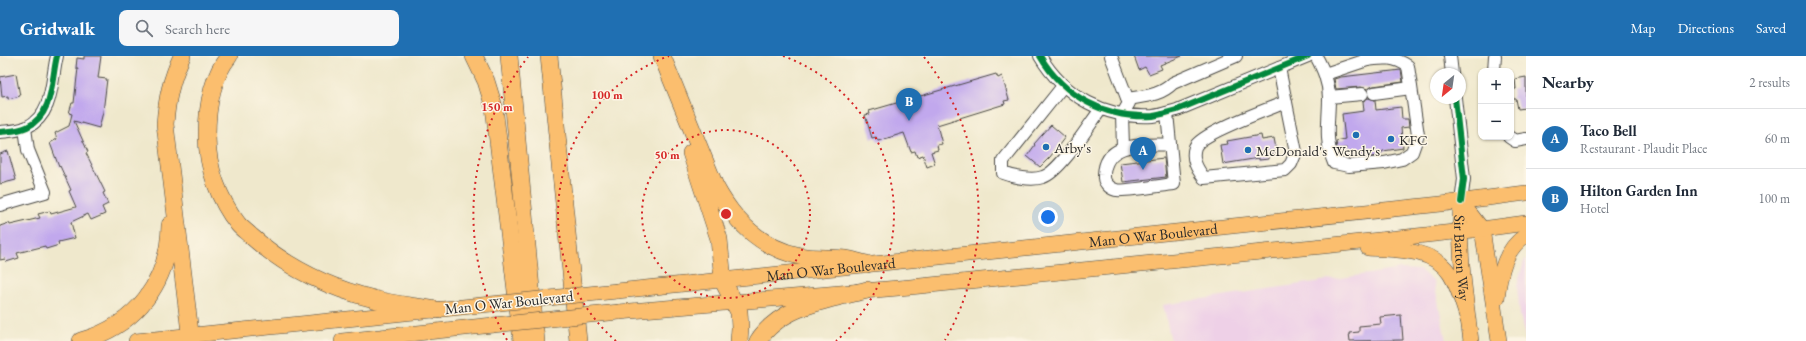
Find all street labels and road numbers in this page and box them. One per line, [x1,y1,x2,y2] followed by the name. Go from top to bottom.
[1451,215,1475,302] street label: Sir Barton Way
[1088,218,1219,251] street label: Man O War Boulevard
[765,252,897,285] street label: Man O War Boulevard
[444,286,575,318] street label: Man O War Boulevard

